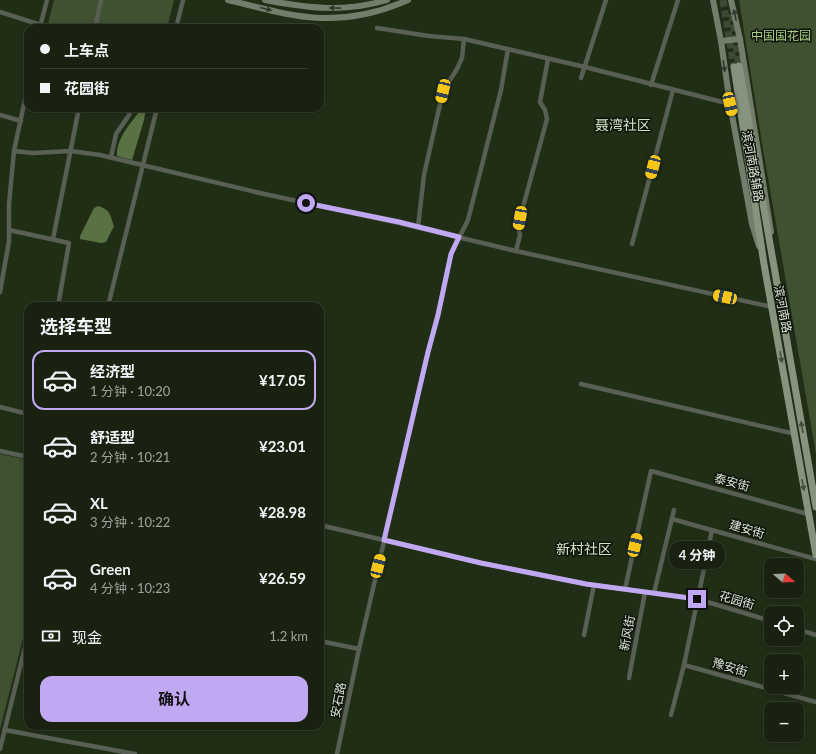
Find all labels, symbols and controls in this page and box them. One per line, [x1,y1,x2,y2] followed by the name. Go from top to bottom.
[328,5,341,11] one-way arrow
[260,6,272,12] one-way arrow
[732,9,738,22] one-way arrow
[751,28,811,43] park label: 中国国花园
[64,41,109,59] text: 上车点
[721,60,727,72] one-way arrow
[434,78,452,104] car
[64,79,109,97] text: 花园街
[722,91,738,117] car
[595,116,651,133] district label: 聂湾社区
[739,129,767,203] street label: 滨河南路辅路
[644,154,662,180] car
[297,194,315,212] route start
[512,205,528,231] car
[771,284,795,334] street label: 滨河南路
[712,289,738,305] car
[40,315,112,337] text: 选择车型
[778,351,784,363] one-way arrow
[42,362,78,398] icon: car
[90,362,135,380] text: 经济型
[259,371,306,389] text: ¥17.05
[90,383,170,399] text: 1 分钟 · 10:20
[799,421,805,433] one-way arrow
[42,428,78,464] icon: car
[90,428,135,446] text: 舒适型
[259,437,306,455] text: ¥23.01
[90,449,170,465] text: 2 分钟 · 10:21
[713,470,751,494] street label: 泰安街
[800,479,806,491] one-way arrow
[42,494,78,530] icon: car
[90,494,108,512] text: XL
[259,503,306,521] text: ¥28.98
[90,514,170,530] text: 3 分钟 · 10:22
[728,517,766,541] street label: 建安街
[626,532,644,558] car
[556,540,612,557] district label: 新村社区
[669,541,725,569] callout: 4 分钟
[679,547,715,563] text: 4 分钟
[369,553,387,579] car
[764,558,804,598] north arrow
[764,558,804,742] map controls
[42,560,78,596] icon: car
[90,560,131,578] text: Green
[259,569,306,587] text: ¥26.59
[90,580,170,596] text: 4 分钟 · 10:23
[718,588,756,612] street label: 花园街
[688,590,706,608] route end
[764,606,804,646] button: locate
[616,614,638,652] street label: 新风街
[40,625,62,647] icon: cash
[72,628,102,646] text: 现金
[269,628,308,644] text: 1.2 km
[764,654,804,694] button: +
[711,655,749,679] street label: 豫安街
[40,676,308,722] button: 确认
[327,681,349,719] street label: 安石路
[764,702,804,742] button: −

